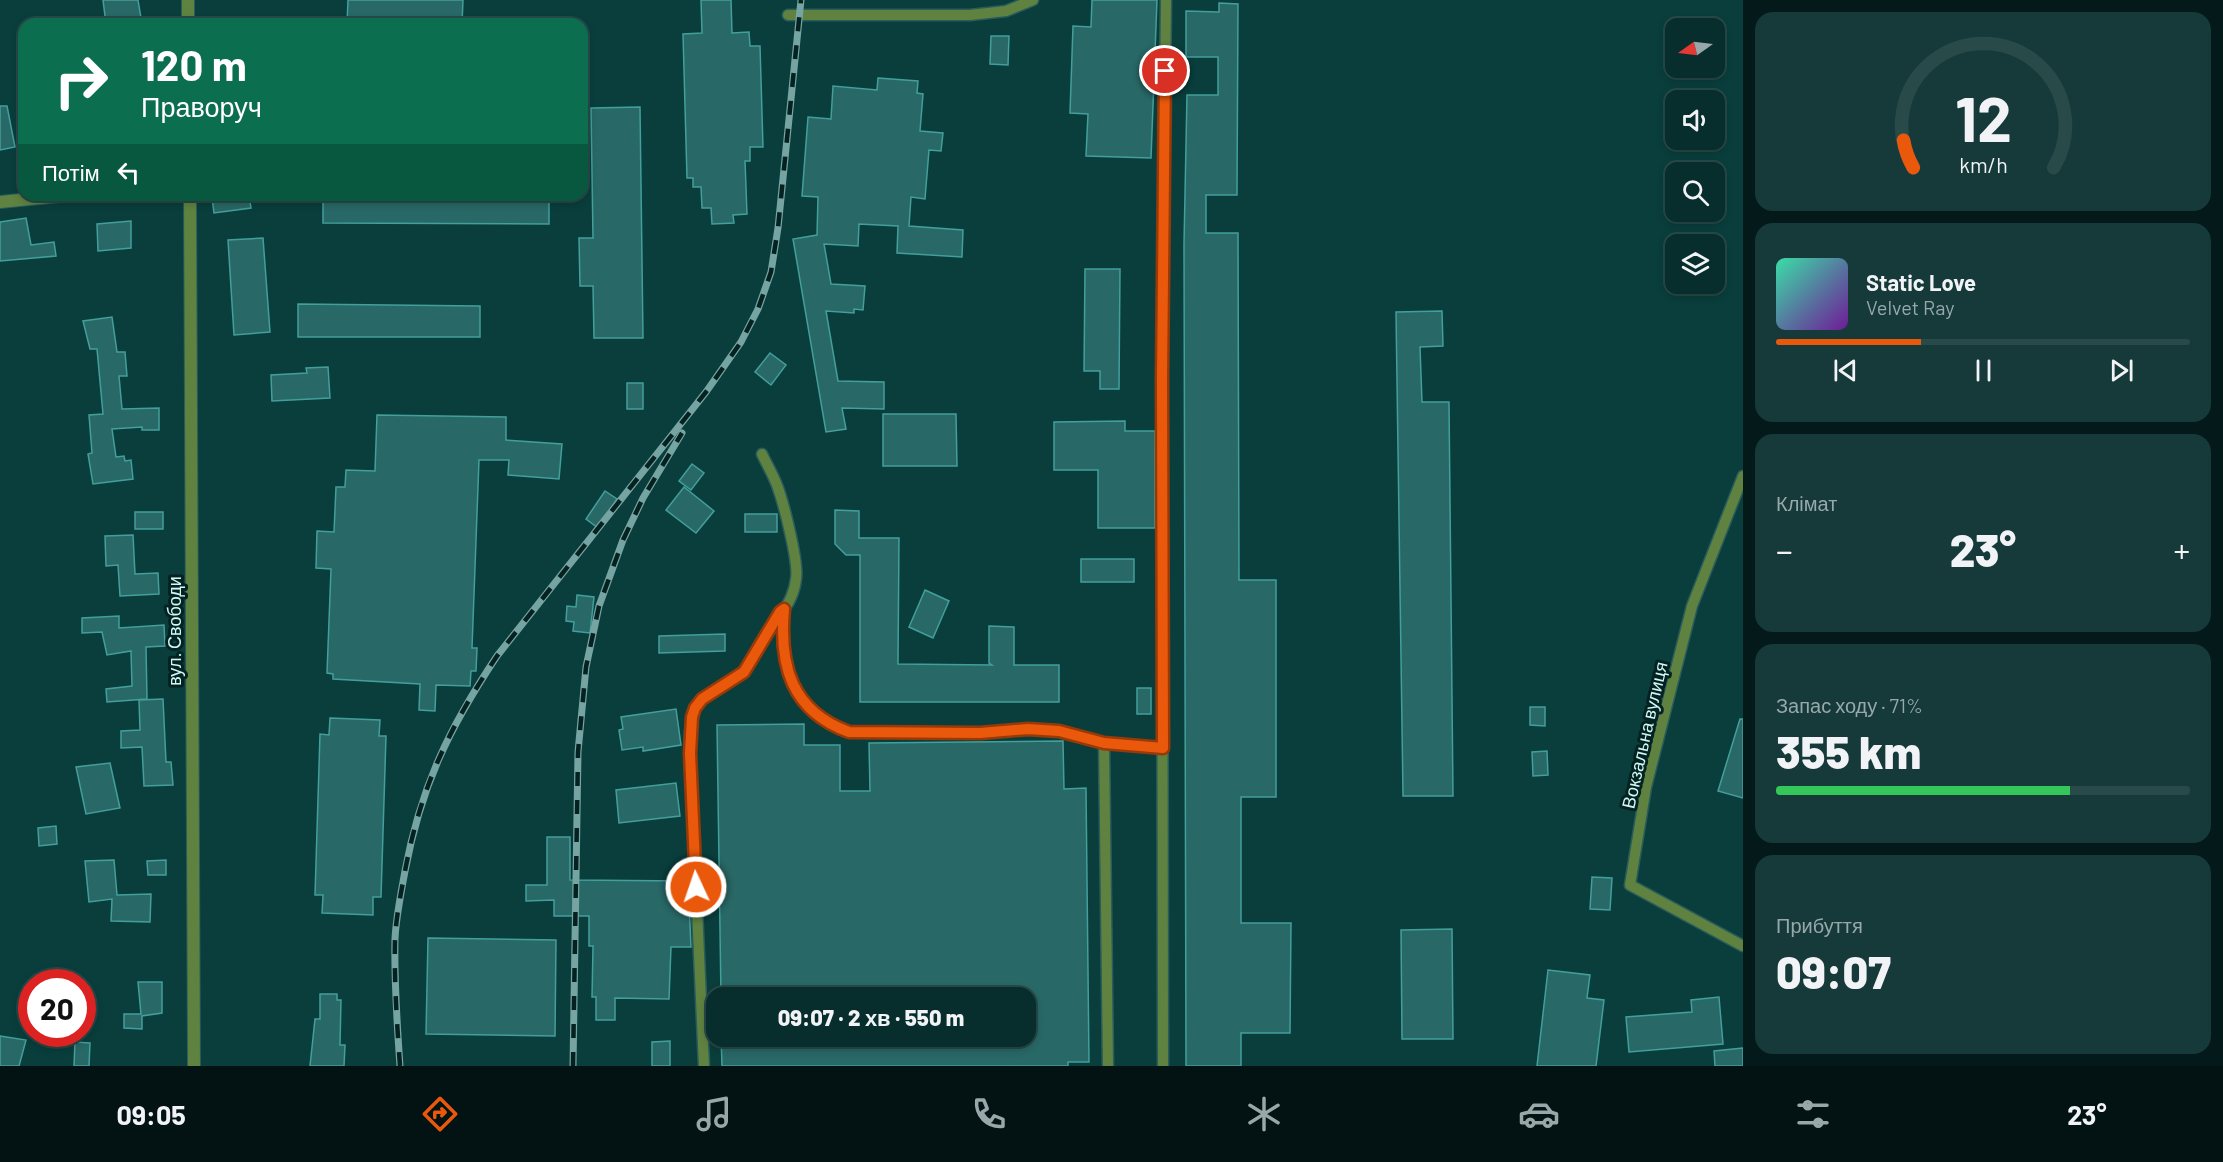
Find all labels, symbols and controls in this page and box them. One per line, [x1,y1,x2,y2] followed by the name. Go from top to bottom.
[1665,18,1725,78] north arrow
[1665,18,1725,294] map controls
[141,39,247,89] text: 120 m
[42,42,120,120] icon: right
[1139,45,1190,96] pin
[1148,54,1181,87] icon: arrive
[1954,81,2012,155] text: 12
[141,90,262,122] text: Праворуч
[1665,90,1725,150] button: sound
[1959,153,2007,178] text: km/h
[112,156,145,189] icon: left
[42,159,100,185] text: Потім
[1665,162,1725,222] button: search
[1665,234,1725,294] button: layers
[1866,269,1976,295] text: Static Love
[1866,295,1955,319] text: Velvet Ray
[1829,354,1862,387] icon: previous
[1967,354,2000,387] icon: pause
[2105,354,2138,387] icon: next
[1776,491,1837,515] text: Клімат
[1950,522,2016,576] text: 23°
[1776,530,1793,570] text: −
[2173,530,2190,570] text: +
[163,576,185,686] street label: вул. Свободи
[1616,659,1672,811] street label: Вокзальна вулиця
[1776,693,1923,717] text: Запас ходу · 71%
[1776,724,1921,778] text: 355 km
[664,855,728,919] position arrow
[1776,913,1863,937] text: Прибуття
[1776,944,1891,998] text: 09:07
[18,969,96,1047] speed limit sign: 20
[778,1004,964,1030] text: 09:07 · 2 хв · 550 m
[419,1093,461,1135] icon: directions
[693,1093,735,1135] icon: music
[968,1093,1010,1135] icon: phone
[1243,1093,1285,1135] icon: climate
[1518,1093,1560,1135] icon: car
[1792,1093,1834,1135] icon: filters
[116,1098,186,1130] text: 09:05
[2067,1098,2107,1130] text: 23°

